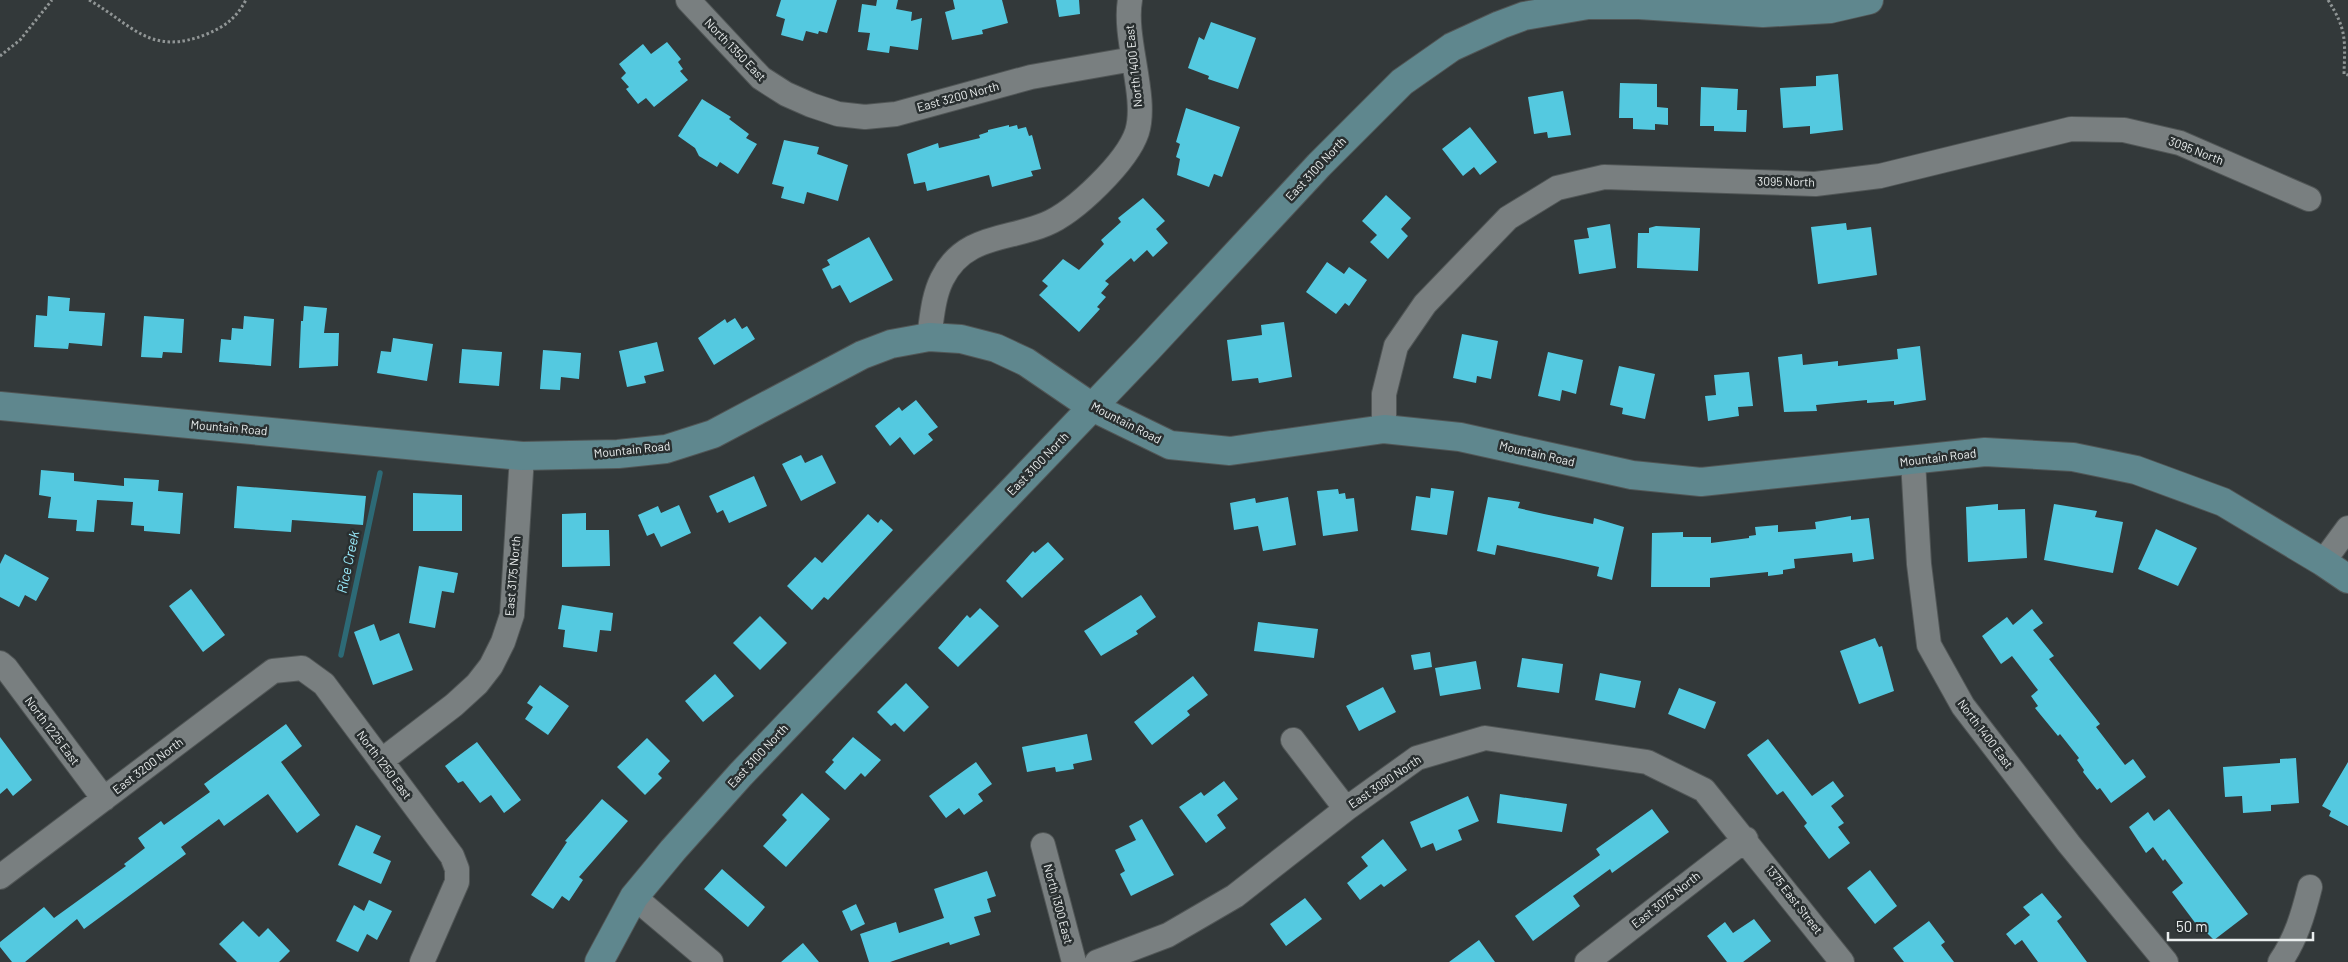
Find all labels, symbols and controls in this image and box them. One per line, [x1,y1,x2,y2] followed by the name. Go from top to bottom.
[702,15,769,84] street label: North 1350 East
[1122,24,1144,108] street label: North 1400 East
[915,78,1000,114] street label: East 3200 North
[1282,133,1348,203] street label: East 3100 North
[2167,133,2226,167] street label: 3095 North
[1757,173,1815,189] street label: 3095 North
[1089,398,1164,446] street label: Mountain Road
[190,417,268,437] street label: Mountain Road
[1004,429,1071,498] street label: East 3100 North
[593,438,671,460] street label: Mountain Road
[1498,438,1576,469] street label: Mountain Road
[1899,445,1977,469] street label: Mountain Road
[333,529,362,595] water label: Rice Creek
[502,535,522,617] street label: East 3175 North
[23,694,83,767] street label: North 1225 East
[1955,696,2016,771] street label: North 1400 East
[724,720,790,790] street label: East 3100 North
[355,727,415,801] street label: North 1250 East
[109,734,185,796] street label: East 3200 North
[1346,752,1423,811] street label: East 3090 North
[1042,862,1076,945] street label: North 1300 East
[1764,862,1826,937] street label: 1375 East Street
[1628,868,1702,930] street label: East 3075 North
[2168,910,2313,942] scale bar
[2176,917,2208,935] text: 50 m

